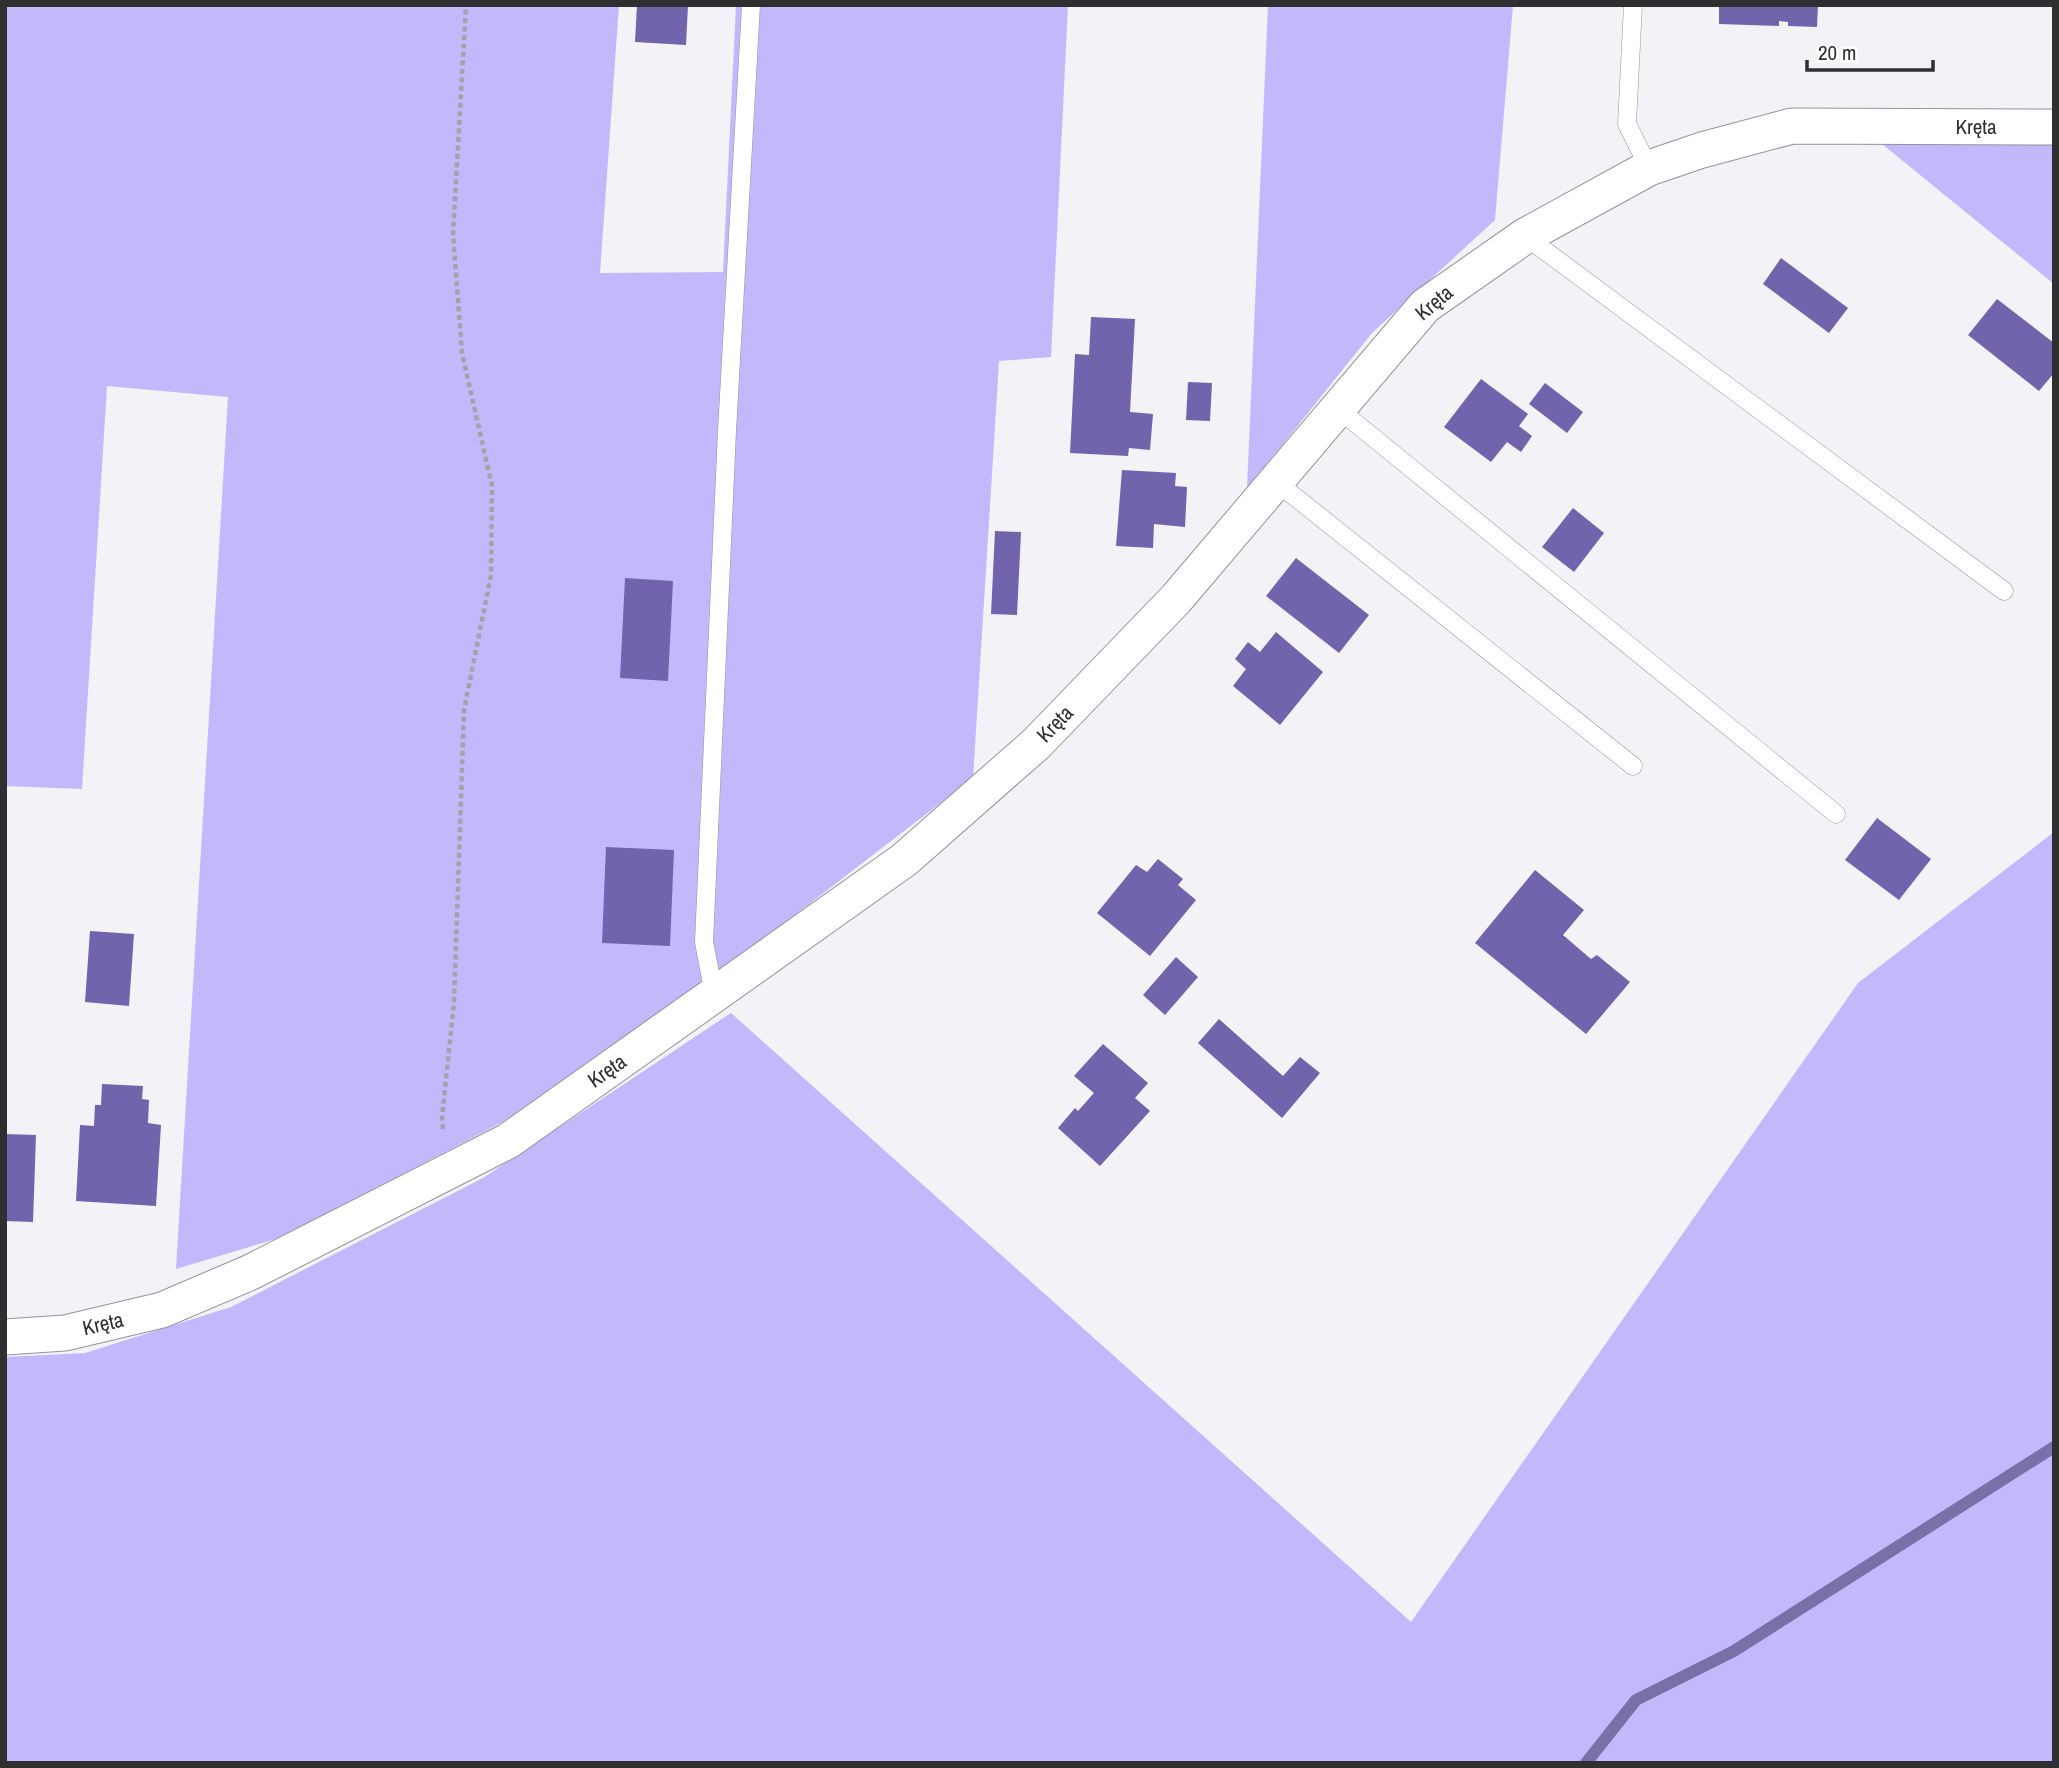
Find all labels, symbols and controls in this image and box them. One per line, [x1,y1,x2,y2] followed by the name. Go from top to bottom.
[1807,28,1933,72] scale bar
[1818,38,1856,67] text: 20 m
[1955,112,1997,141] street label: Kręta
[1409,278,1459,327] street label: Kręta
[1030,698,1080,749] street label: Kręta
[582,1047,632,1094] street label: Kręta
[80,1305,127,1342] street label: Kręta

